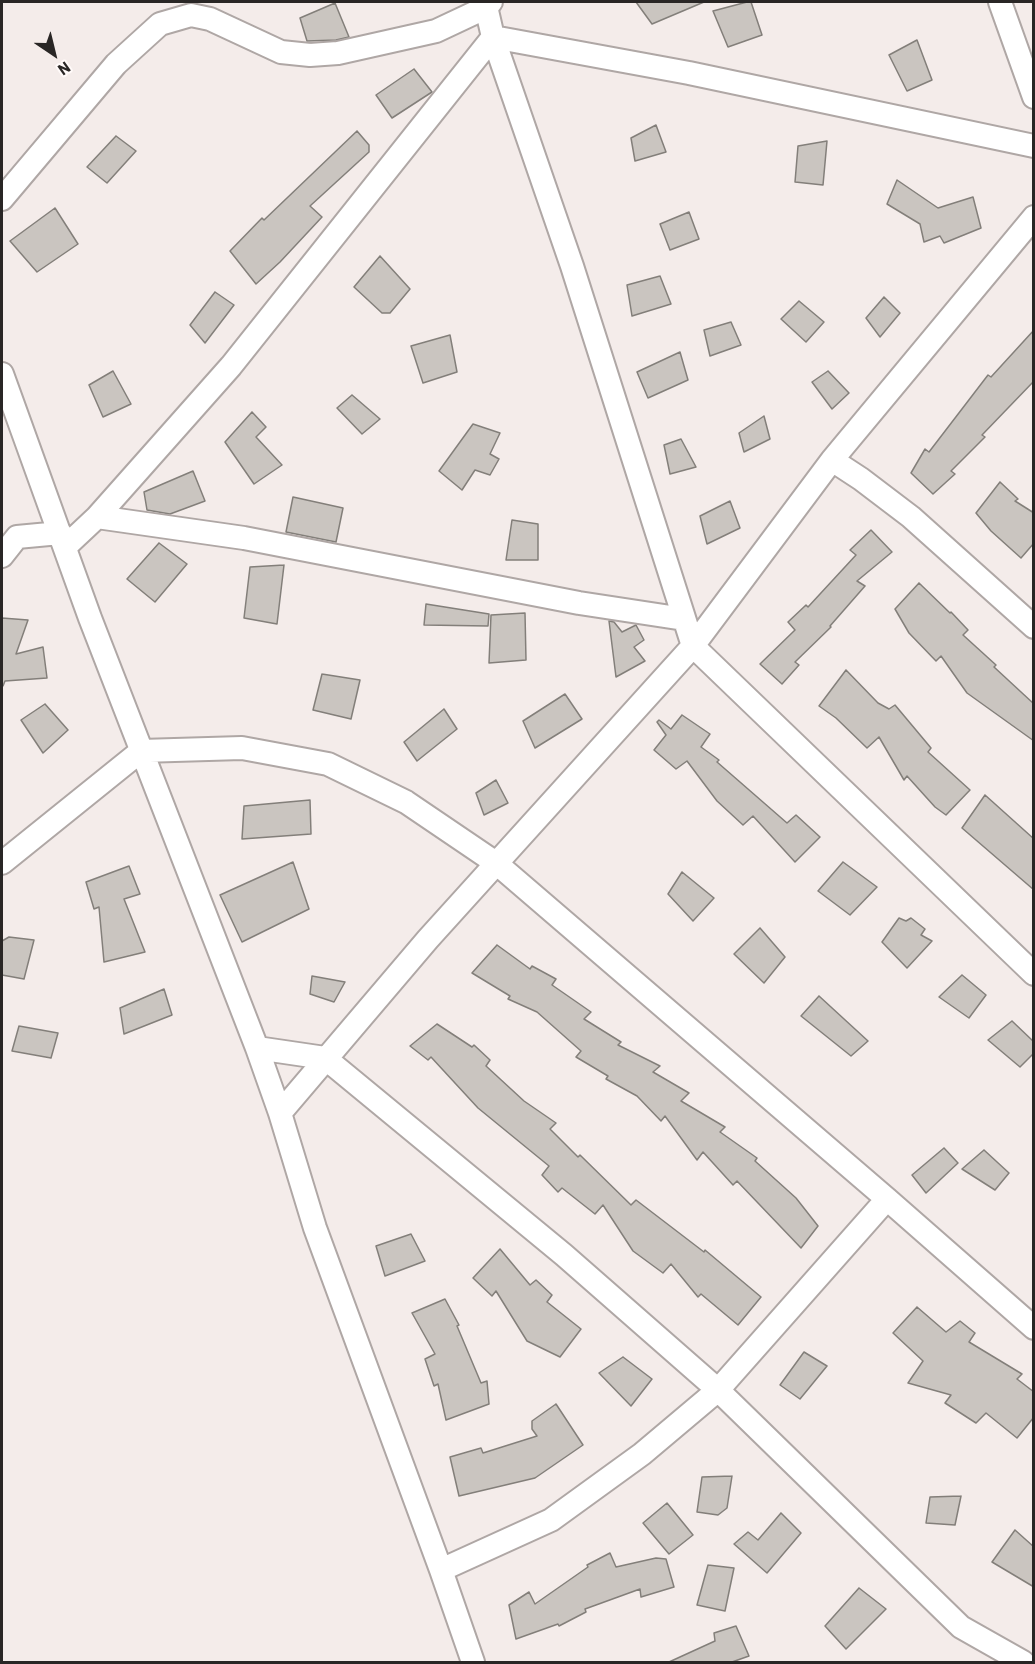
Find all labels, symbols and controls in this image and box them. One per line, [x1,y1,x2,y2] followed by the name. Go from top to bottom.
[24,24,84,84] north arrow
[55,58,74,80] text: N

